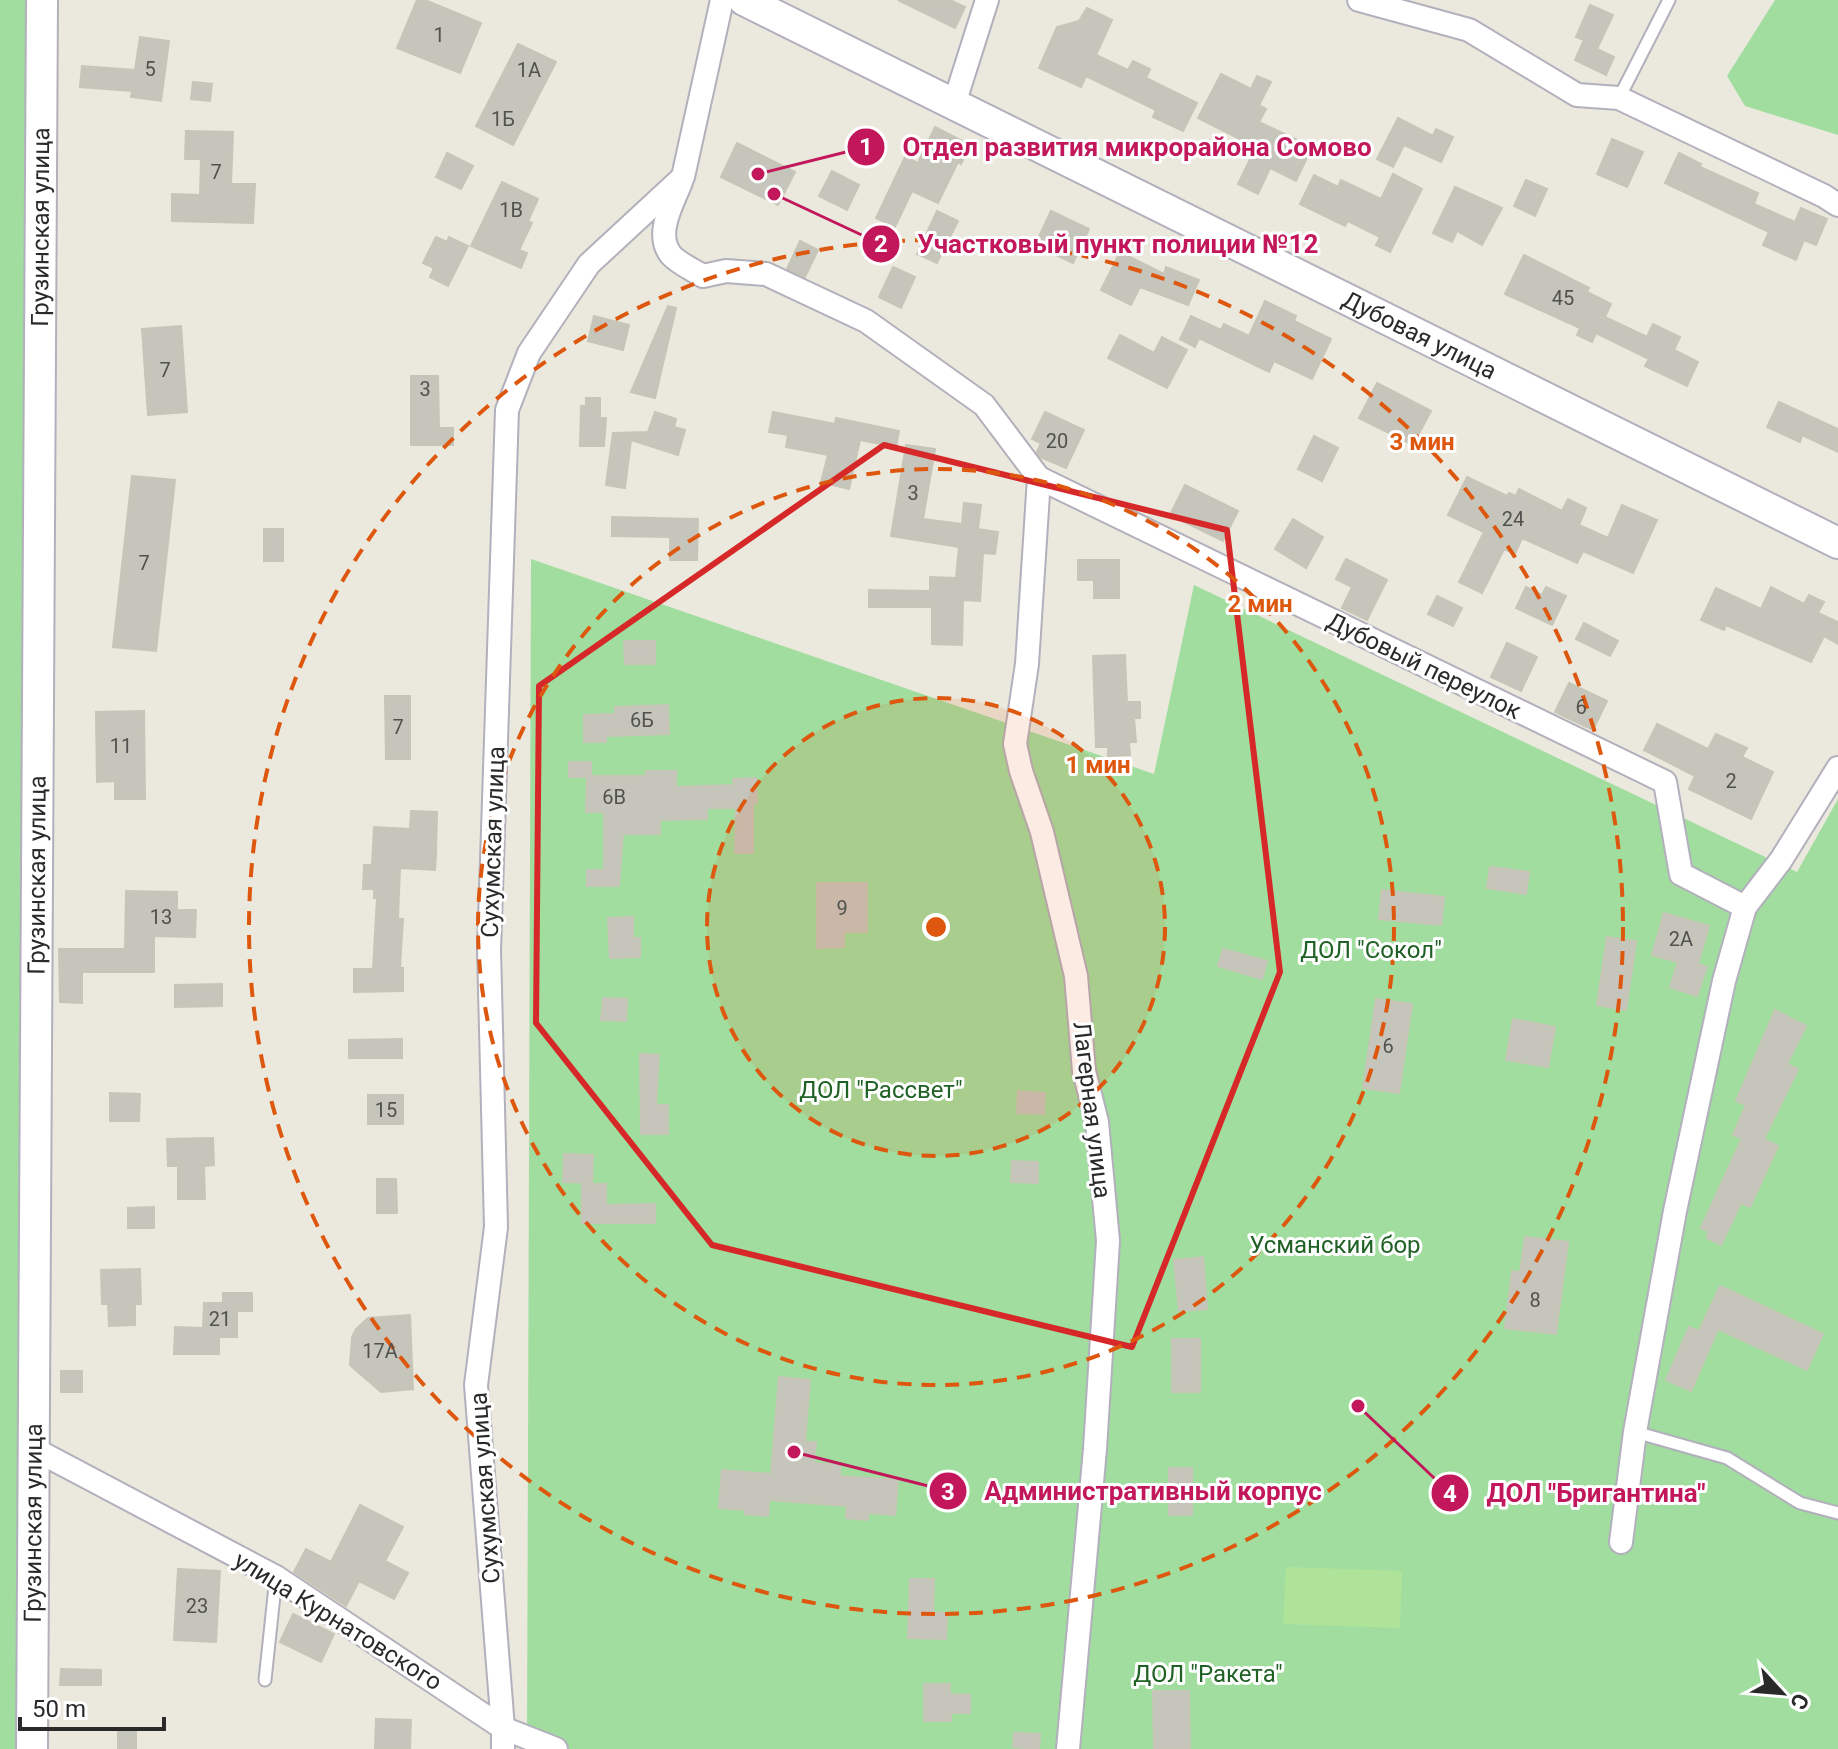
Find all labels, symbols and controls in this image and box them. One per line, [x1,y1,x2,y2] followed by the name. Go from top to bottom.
[433,23,445,47] house number: 1
[144,57,156,81] house number: 5
[517,58,541,82] house number: 1А
[491,107,515,131] house number: 1Б
[846,122,1387,172] callout: Отдел развития микрорайона Сомово
[26,127,55,327] street label: Грузинская улица
[902,132,1372,162] text: Отдел развития микрорайона Сомово
[859,133,873,161] text: 1
[210,160,222,184] house number: 7
[499,198,523,222] house number: 1В
[861,219,1334,269] callout: Участковый пункт полиции №12
[918,229,1318,259] text: Участковый пункт полиции №12
[874,230,888,258] text: 2
[1338,285,1501,385] street label: Дубовая улица
[1552,286,1574,310] house number: 45
[159,358,171,382] house number: 7
[419,377,431,401] house number: 3
[1389,428,1455,456] text: 3 мин
[1046,429,1068,453] house number: 20
[907,481,919,505] house number: 3
[1502,507,1524,531] house number: 24
[138,551,150,575] house number: 7
[1227,590,1293,618] text: 2 мин
[1322,607,1526,725] street label: Дубовый переулок
[1575,695,1587,719] house number: 6
[630,708,654,732] house number: 6Б
[392,715,404,739] house number: 7
[110,734,132,758] house number: 11
[476,746,510,938] street label: Сухумская улица
[1065,751,1131,779] text: 1 мин
[1725,769,1737,793] house number: 2
[22,775,52,975] street label: Грузинская улица
[602,785,626,809] house number: 6В
[836,896,848,920] house number: 9
[150,905,172,929] house number: 13
[922,913,950,941] centre of rings
[1669,927,1693,951] house number: 2А
[1300,936,1442,964] park label: ДОЛ "Сокол"
[1067,1020,1117,1200] street label: Лагерная улица
[1382,1034,1394,1058] house number: 6
[799,1076,963,1104] park label: ДОЛ "Рассвет"
[375,1098,397,1122] house number: 15
[1249,1231,1421,1259] park label: Усманский бор
[1529,1288,1541,1312] house number: 8
[209,1307,231,1331] house number: 21
[362,1339,398,1363] house number: 17А
[464,1391,506,1585] street label: Сухумская улица
[19,1423,48,1623] street label: Грузинская улица
[928,1466,1338,1516] callout: Административный корпус
[1430,1468,1721,1518] callout: ДОЛ "Бригантина"
[984,1476,1322,1506] text: Административный корпус
[941,1478,955,1506] text: 3
[1487,1478,1706,1508] text: ДОЛ "Бригантина"
[1443,1480,1457,1508] text: 4
[229,1546,447,1696] street label: улица Курнатовского
[186,1594,208,1618] house number: 23
[1742,1653,1822,1733] north arrow
[1133,1660,1283,1688] park label: ДОЛ "Ракета"
[20,1681,164,1731] scale bar
[1785,1690,1814,1714] text: С
[32,1695,86,1723] text: 50 m

